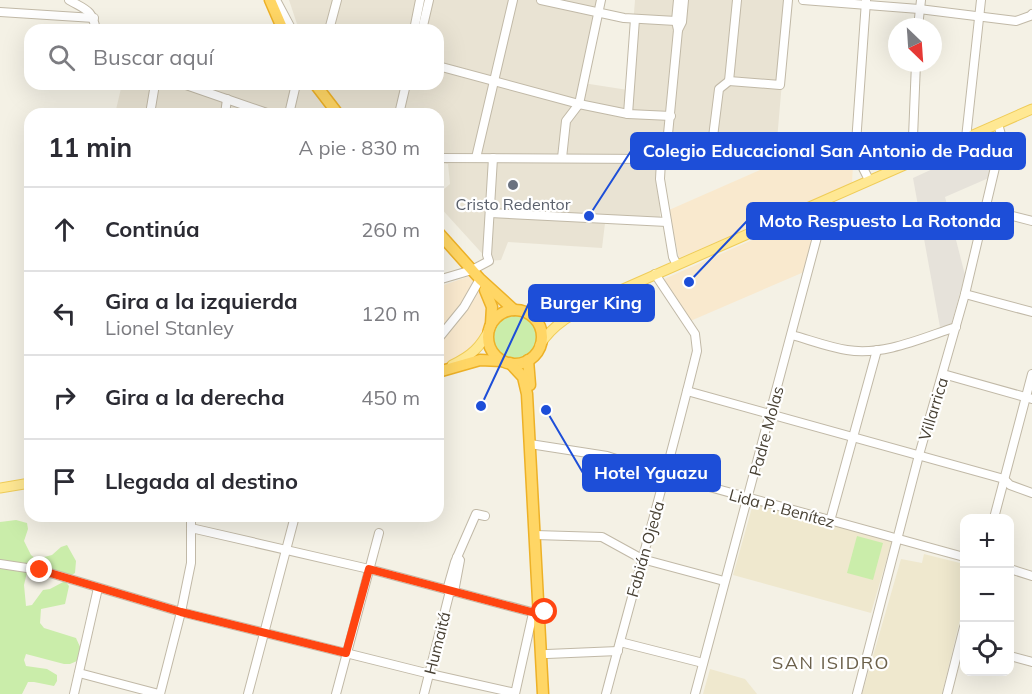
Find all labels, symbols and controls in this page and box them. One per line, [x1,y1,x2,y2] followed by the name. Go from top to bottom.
[888,18,942,72] north arrow
[24,24,444,90] search box
[45,41,78,74] icon: search
[93,43,214,71] text: Buscar aquí
[48,131,132,164] text: 11 min
[631,133,1025,169] callout: Colegio Educacional San Antonio de Padua
[299,135,420,160] text: A pie · 830 m
[643,139,1013,162] text: Colegio Educacional San Antonio de Padua
[506,178,520,192] marker: Cristo Redentor
[456,194,571,214] place label: Cristo Redentor
[747,203,1013,239] callout: Moto Respuesto La Rotonda
[759,209,1001,232] text: Moto Respuesto La Rotonda
[48,213,81,246] icon: ahead
[105,215,200,243] text: Continúa
[361,217,420,242] text: 260 m
[529,285,654,321] callout: Burger King
[105,287,298,315] text: Gira a la izquierda
[540,291,642,314] text: Burger King
[48,297,81,330] icon: left
[361,301,420,326] text: 120 m
[105,315,234,340] text: Lionel Stanley
[914,375,952,443] street label: Villarrica
[48,381,81,414] icon: right
[105,383,285,411] text: Gira a la derecha
[744,384,788,478] street label: Padre Molas
[361,385,420,410] text: 450 m
[583,455,720,491] callout: Hotel Yguazu
[594,461,708,484] text: Hotel Yguazu
[48,465,81,498] icon: arrive
[105,467,298,495] text: Llegada al destino
[727,484,837,532] street label: Lida P. Benítez
[622,499,668,599] street label: Fabián Ojeda
[960,514,1014,676] map controls
[960,514,1014,568] button: +
[26,556,52,582] route end
[960,568,1014,622] button: −
[531,598,557,624] route start
[420,609,454,677] street label: Humaitá
[960,622,1014,676] button: locate
[772,651,890,674] district label: SAN ISIDRO

